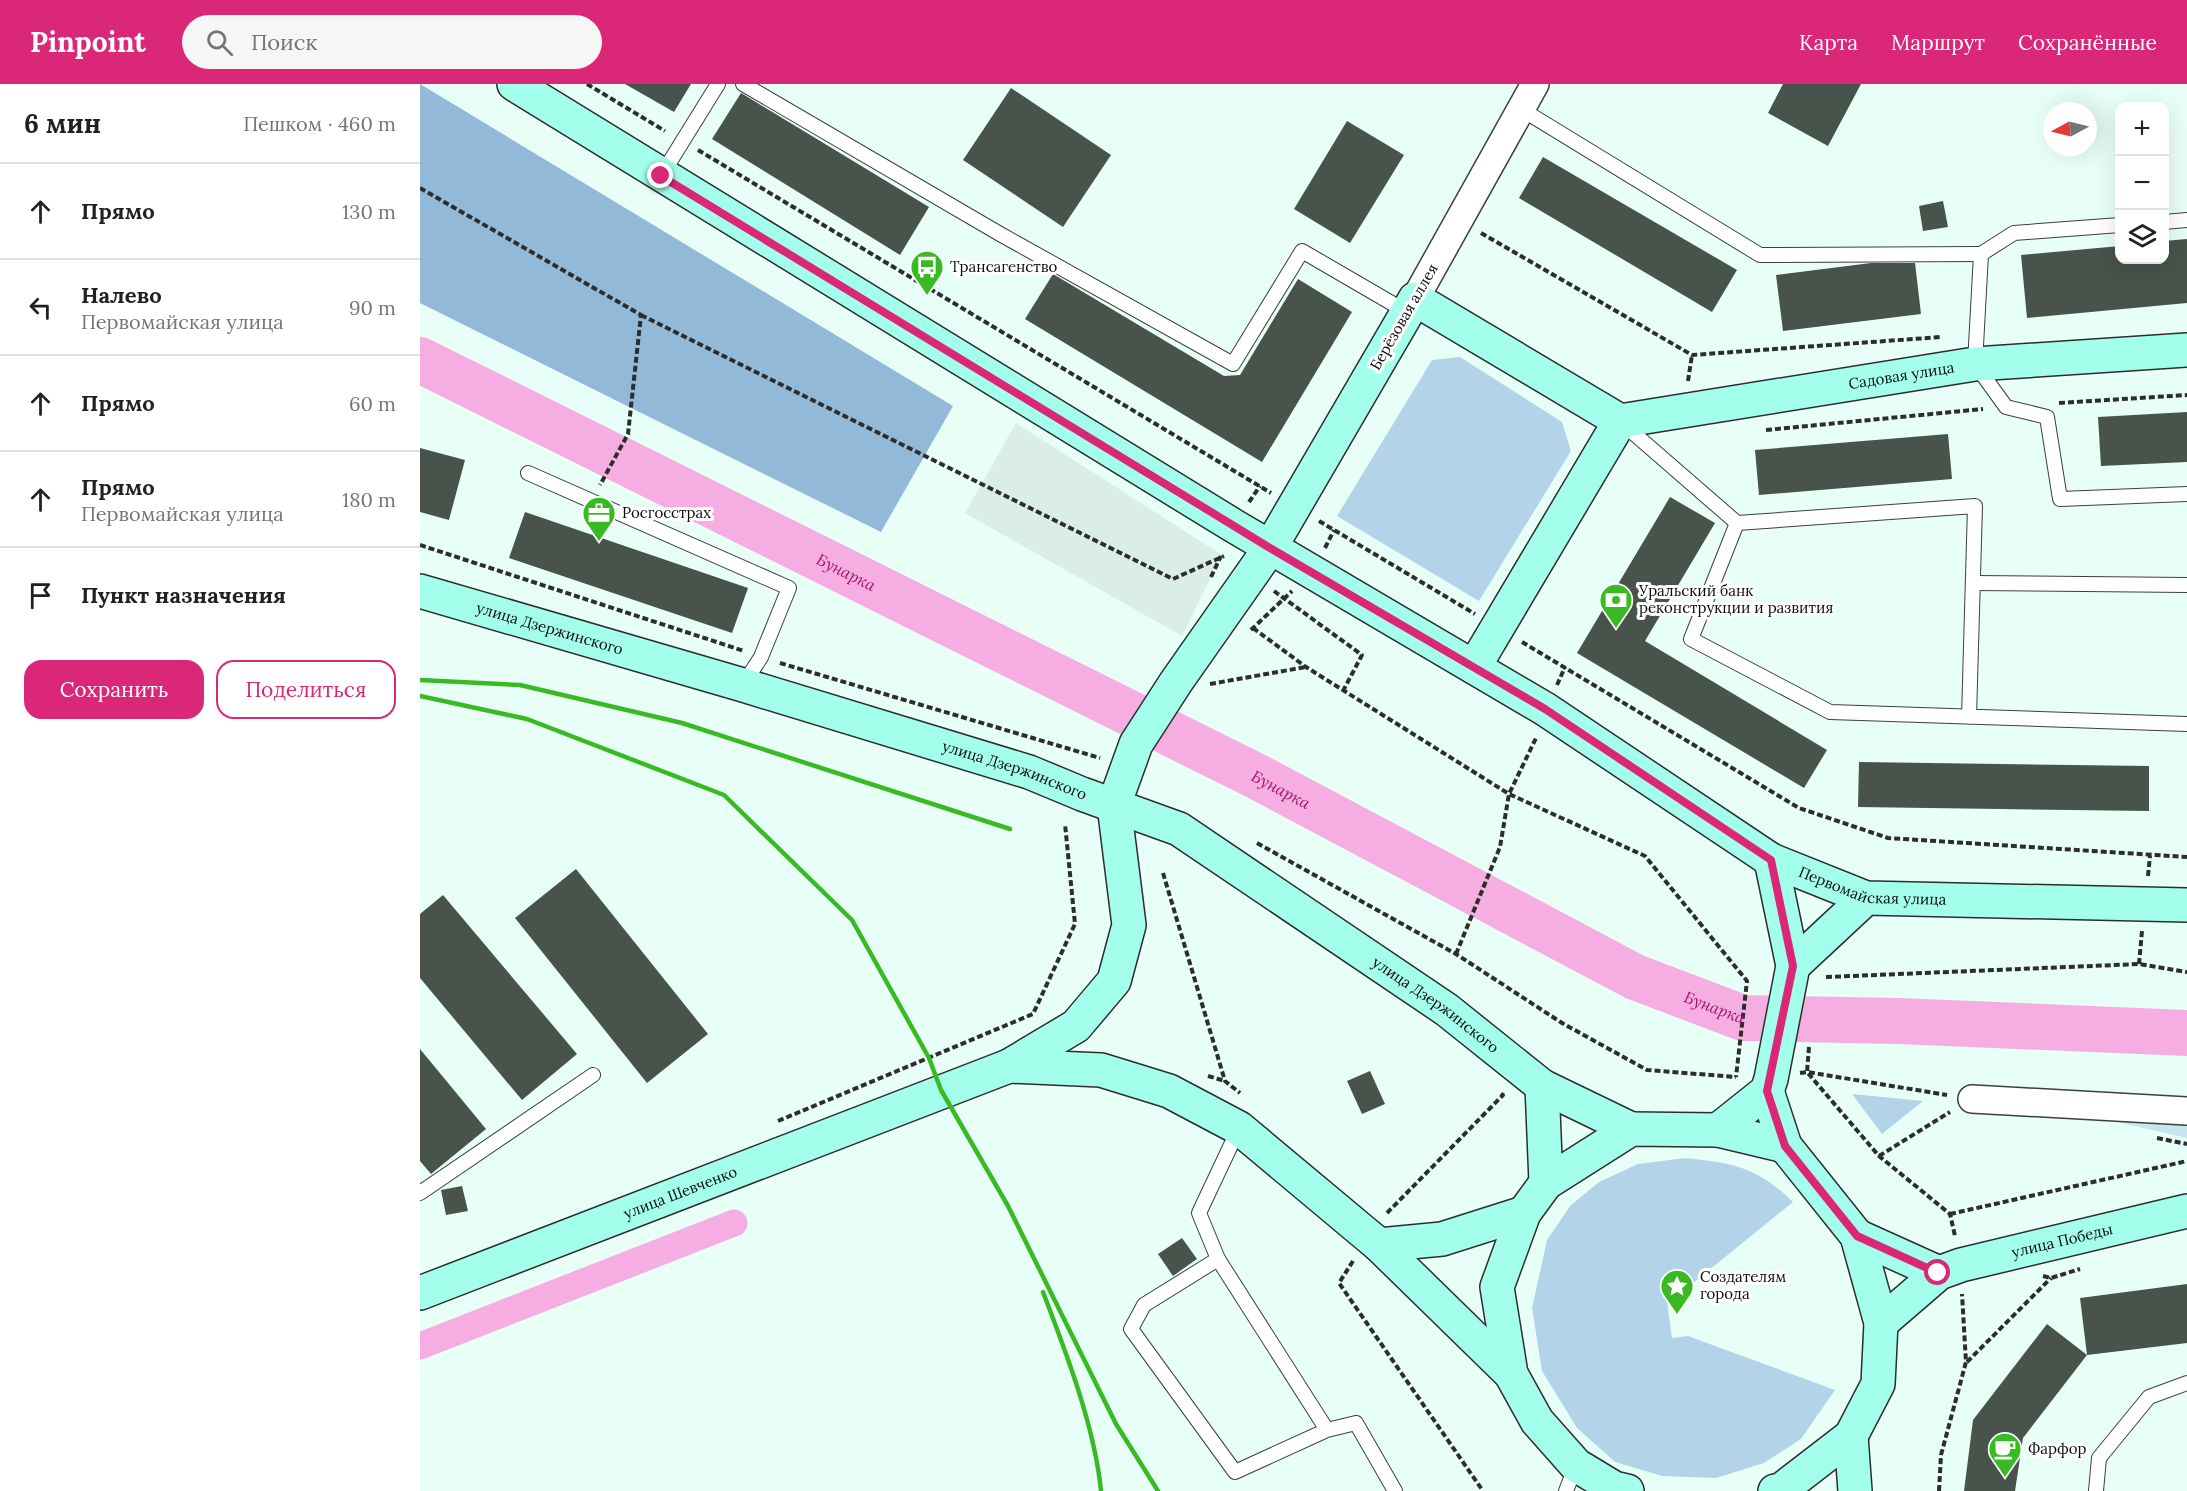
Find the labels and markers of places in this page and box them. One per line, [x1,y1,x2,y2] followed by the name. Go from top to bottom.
[909,249,945,296] bus stop icon: Трансагенство
[950,257,1058,276] place label: Трансагенство
[581,495,617,542] office icon: Росгосстрах
[622,503,711,522] place label: Росгосстрах
[1638,581,1833,617] place label: Уральский банк реконструкции и развития
[1598,582,1634,629] bank icon: Уральский банк реконструкции и развития
[1700,1267,1786,1303] place label: Создателям города
[1659,1268,1695,1315] place icon: Создателям города
[1987,1431,2023,1478] cafe icon: Фарфор
[2028,1439,2086,1458] place label: Фарфор

